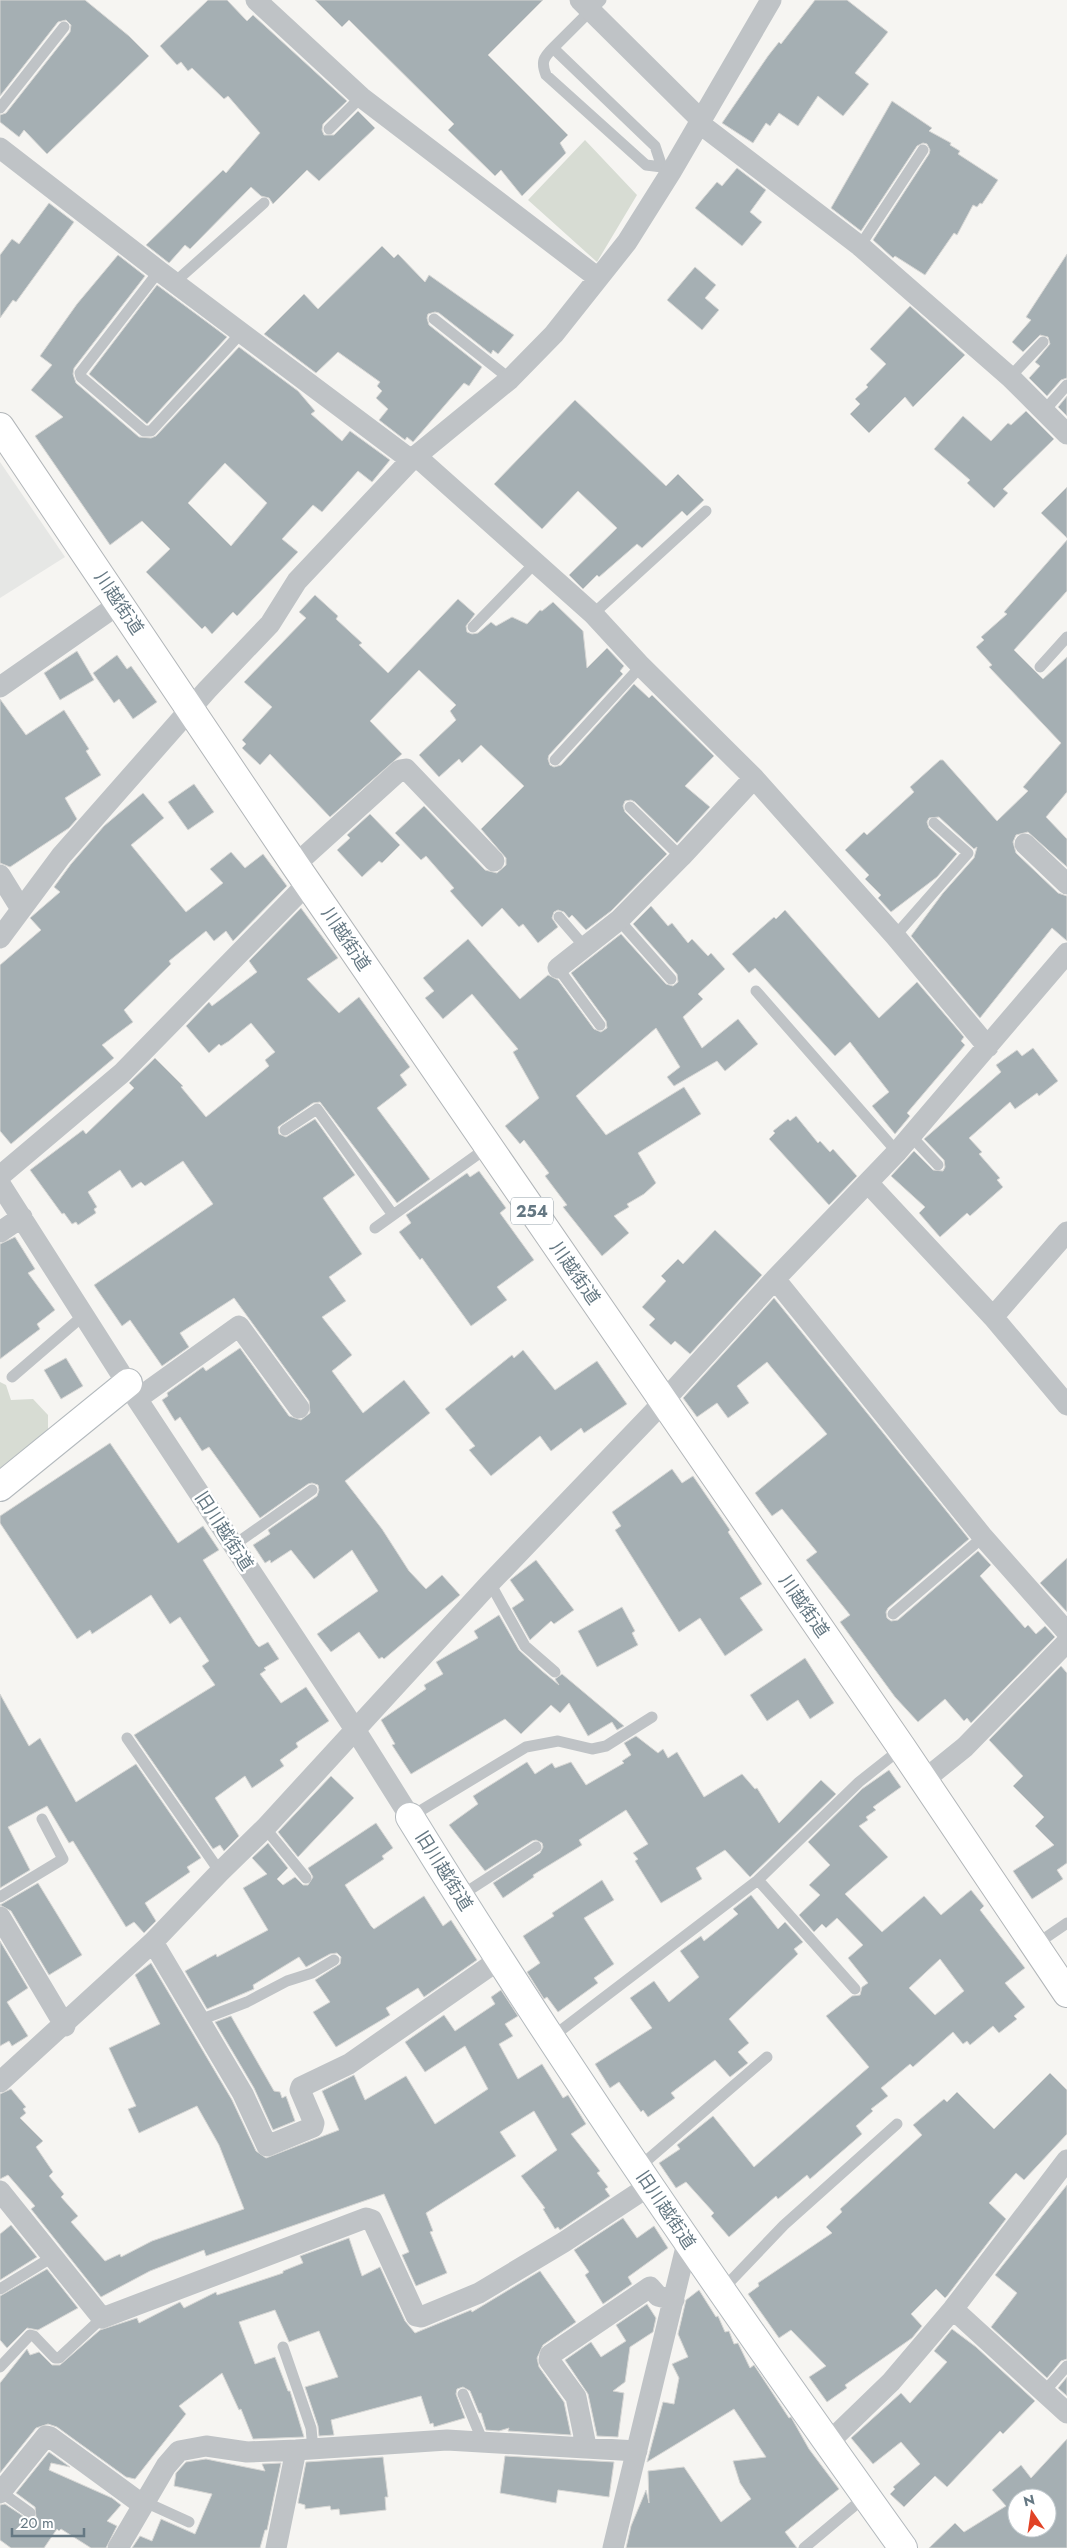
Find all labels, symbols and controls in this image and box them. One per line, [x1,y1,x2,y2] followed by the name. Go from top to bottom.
[88,566,150,640] street label: 川越街道
[315,902,377,976] street label: 川越街道
[511,1198,553,1224] road number: 254
[544,1236,606,1310] street label: 川越街道
[189,1486,259,1576] street label: 旧川越街道
[773,1569,835,1643] street label: 川越街道
[409,1826,479,1916] street label: 旧川越街道
[630,2165,702,2255] street label: 旧川越街道
[1007,2488,1057,2538] north arrow
[1021,2489,1037,2511] text: N
[12,2506,85,2538] scale bar
[20,2512,54,2534] text: 20 m

